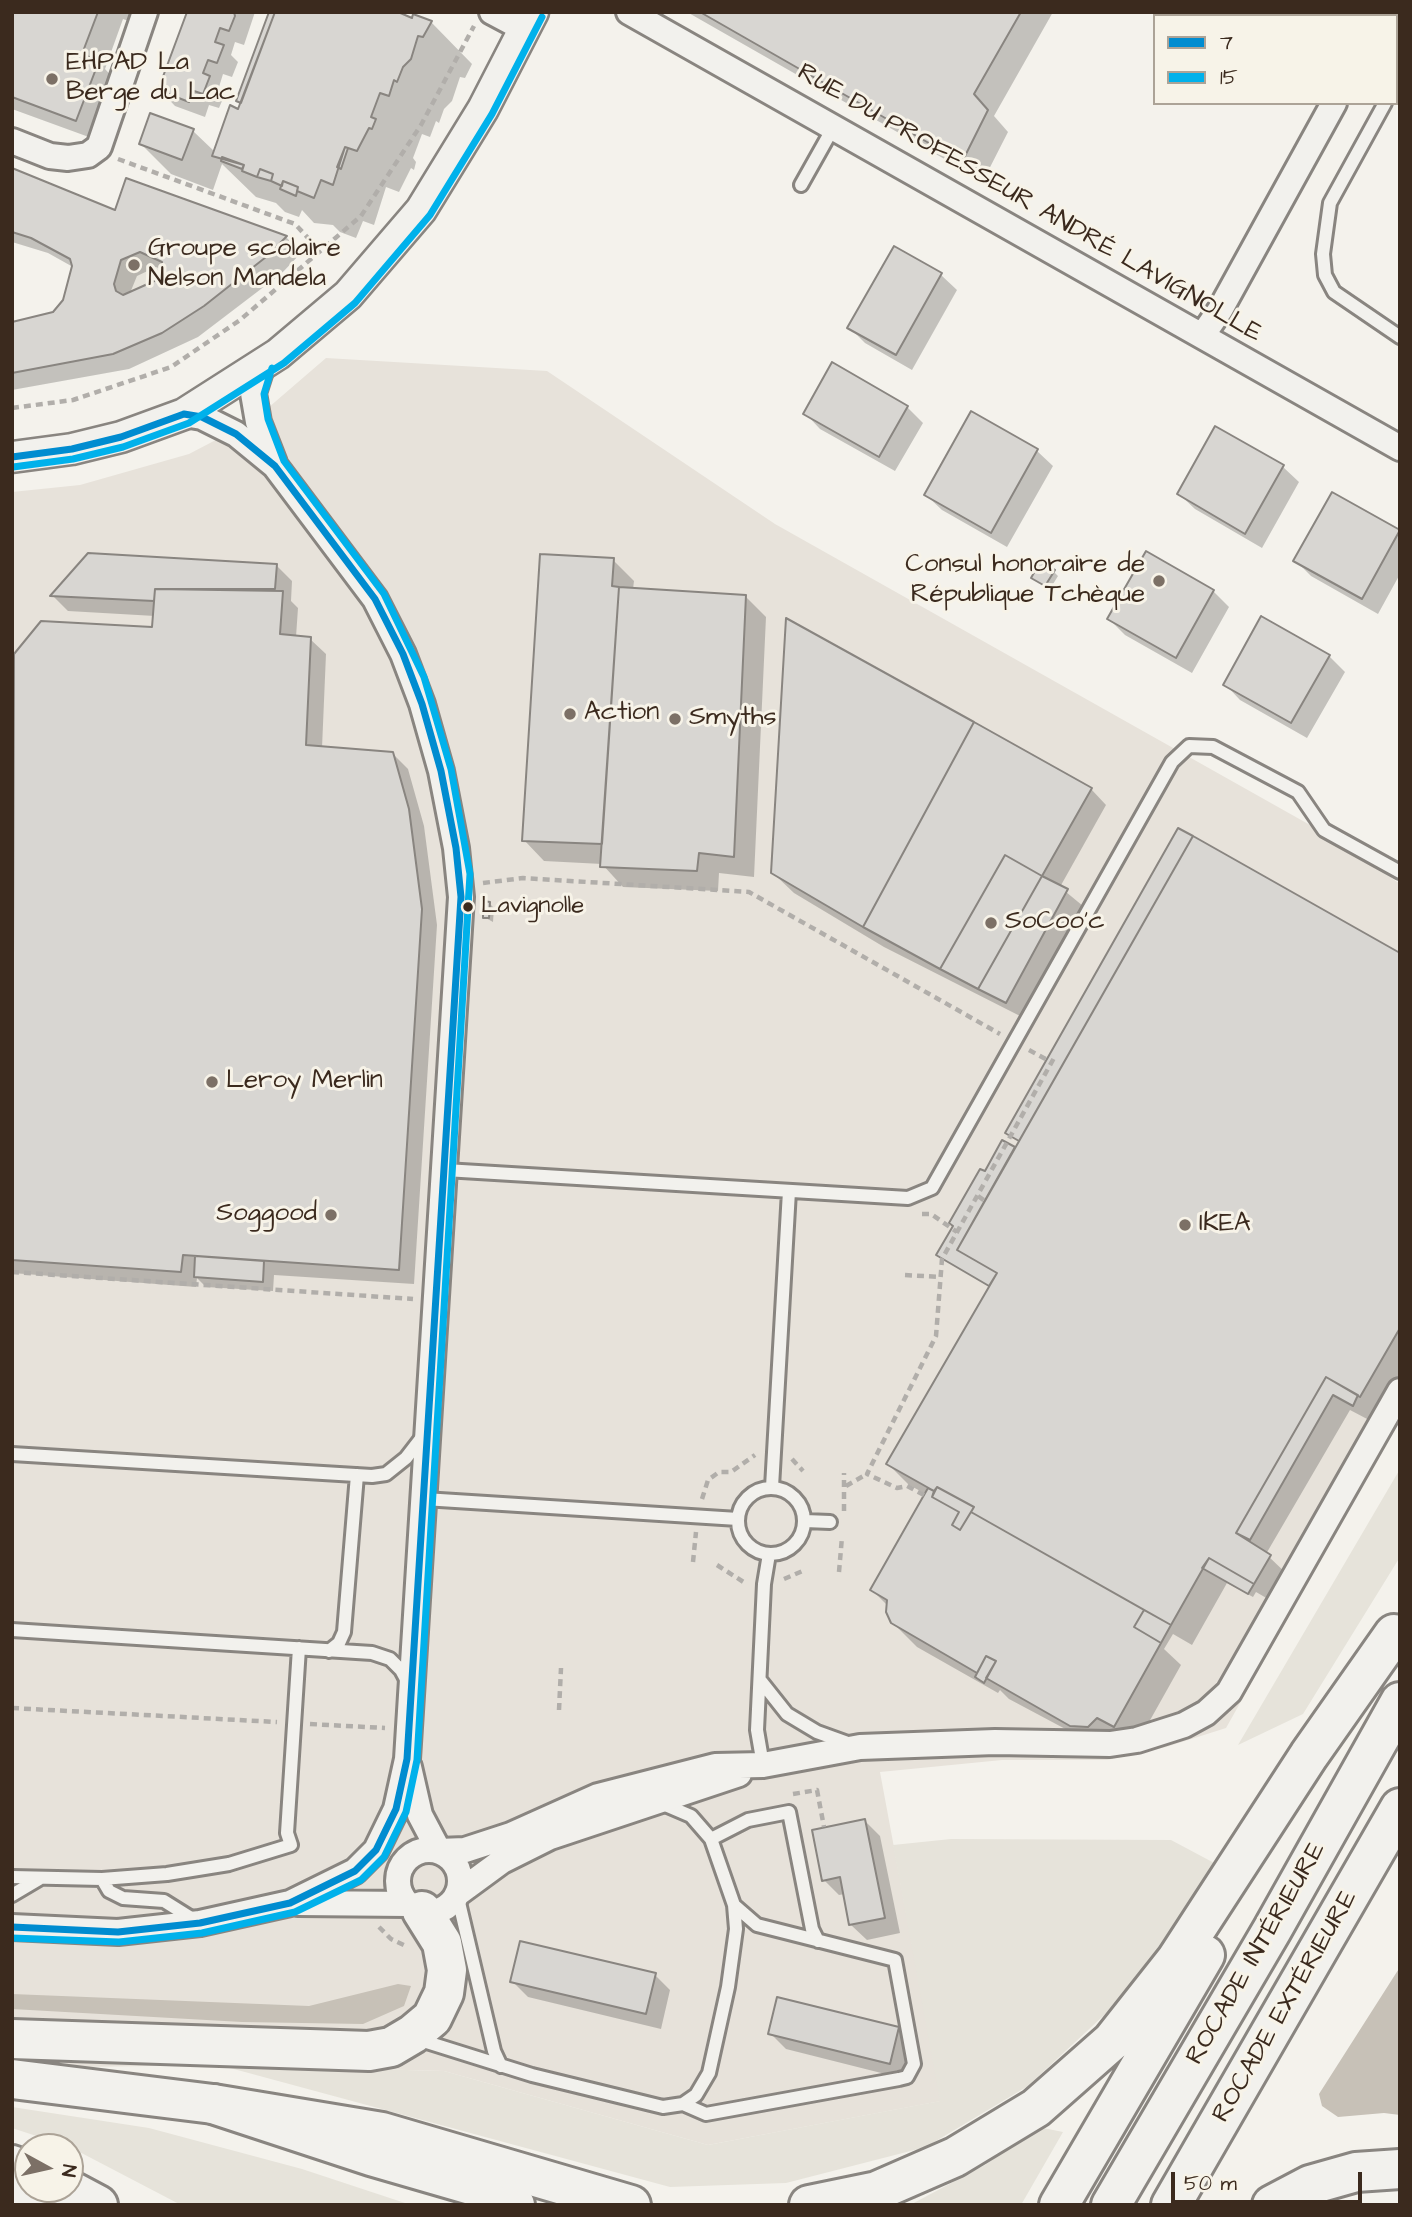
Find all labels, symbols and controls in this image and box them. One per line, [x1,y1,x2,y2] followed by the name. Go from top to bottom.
[1153,14,1398,105] legend
[1220,28,1233,57] text: 7
[66,48,235,110] place label: EHPAD La Berge du Lac
[791,58,1267,350] street label: RUE DU PROFESSEUR ANDRÉ LAVIGNOLLE
[1220,63,1238,92] text: 15
[44,71,60,87] marker: EHPAD La Berge du Lac
[148,234,341,296] place label: Groupe scolaire Nelson Mandela
[126,257,142,273] marker: Groupe scolaire Nelson Mandela
[905,550,1145,612] place label: Consul honoraire de République Tchèque
[1151,573,1167,589] marker: Consul honoraire de République Tchèque
[584,698,659,730] place label: Action
[689,703,777,735] place label: Smyths
[562,706,578,722] marker: Action
[667,711,683,727] marker: Smyths
[481,893,584,921] place label: Lavignolle
[461,900,475,914] marker: Lavignolle
[1005,907,1105,939] place label: SoCoo'c
[983,915,999,931] marker: SoCoo'c
[226,1066,383,1098] place label: Leroy Merlin
[204,1074,220,1090] marker: Leroy Merlin
[216,1199,317,1231] place label: Soggood
[323,1207,339,1223] marker: Soggood
[1199,1209,1251,1241] place label: IKEA
[1177,1217,1193,1233] marker: IKEA
[1181,1837,1333,2071] street label: ROCADE INTÉRIEURE
[1207,1885,1365,2129] street label: ROCADE EXTÉRIEURE
[14,2133,84,2203] north arrow
[1174,2158,1365,2202] scale bar
[54,2163,83,2178] text: N
[1184,2169,1237,2198] text: 50 m

